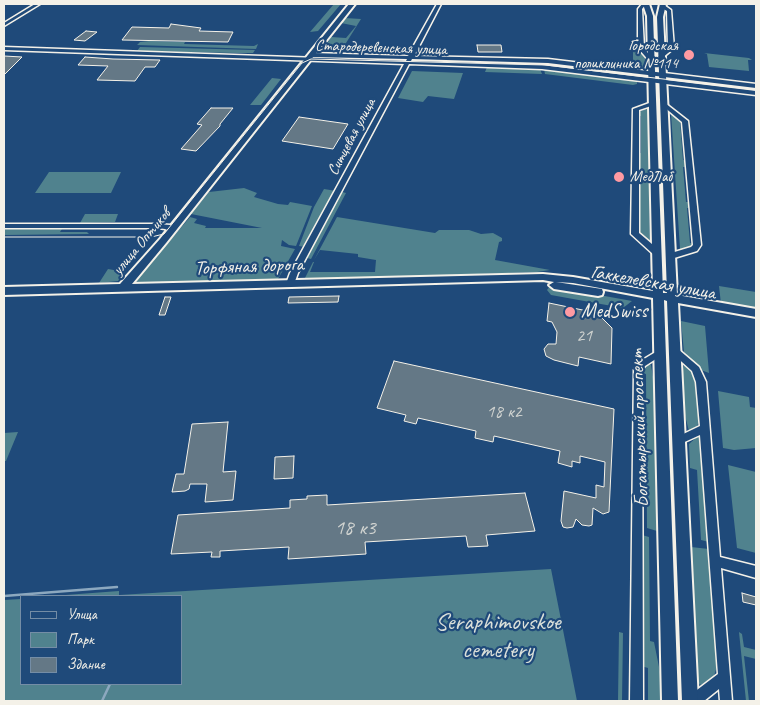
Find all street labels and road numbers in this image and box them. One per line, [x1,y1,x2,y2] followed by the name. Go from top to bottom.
[315,36,447,60] street label: Стародеревенская улица
[324,95,380,179] street label: Ситцевая улица
[109,205,175,279] street label: улица Оптиков
[194,253,304,281] street label: Торфяная дорога
[589,260,717,306] street label: Гаккелевская улица
[625,348,655,508] street label: Богатырский проспект

